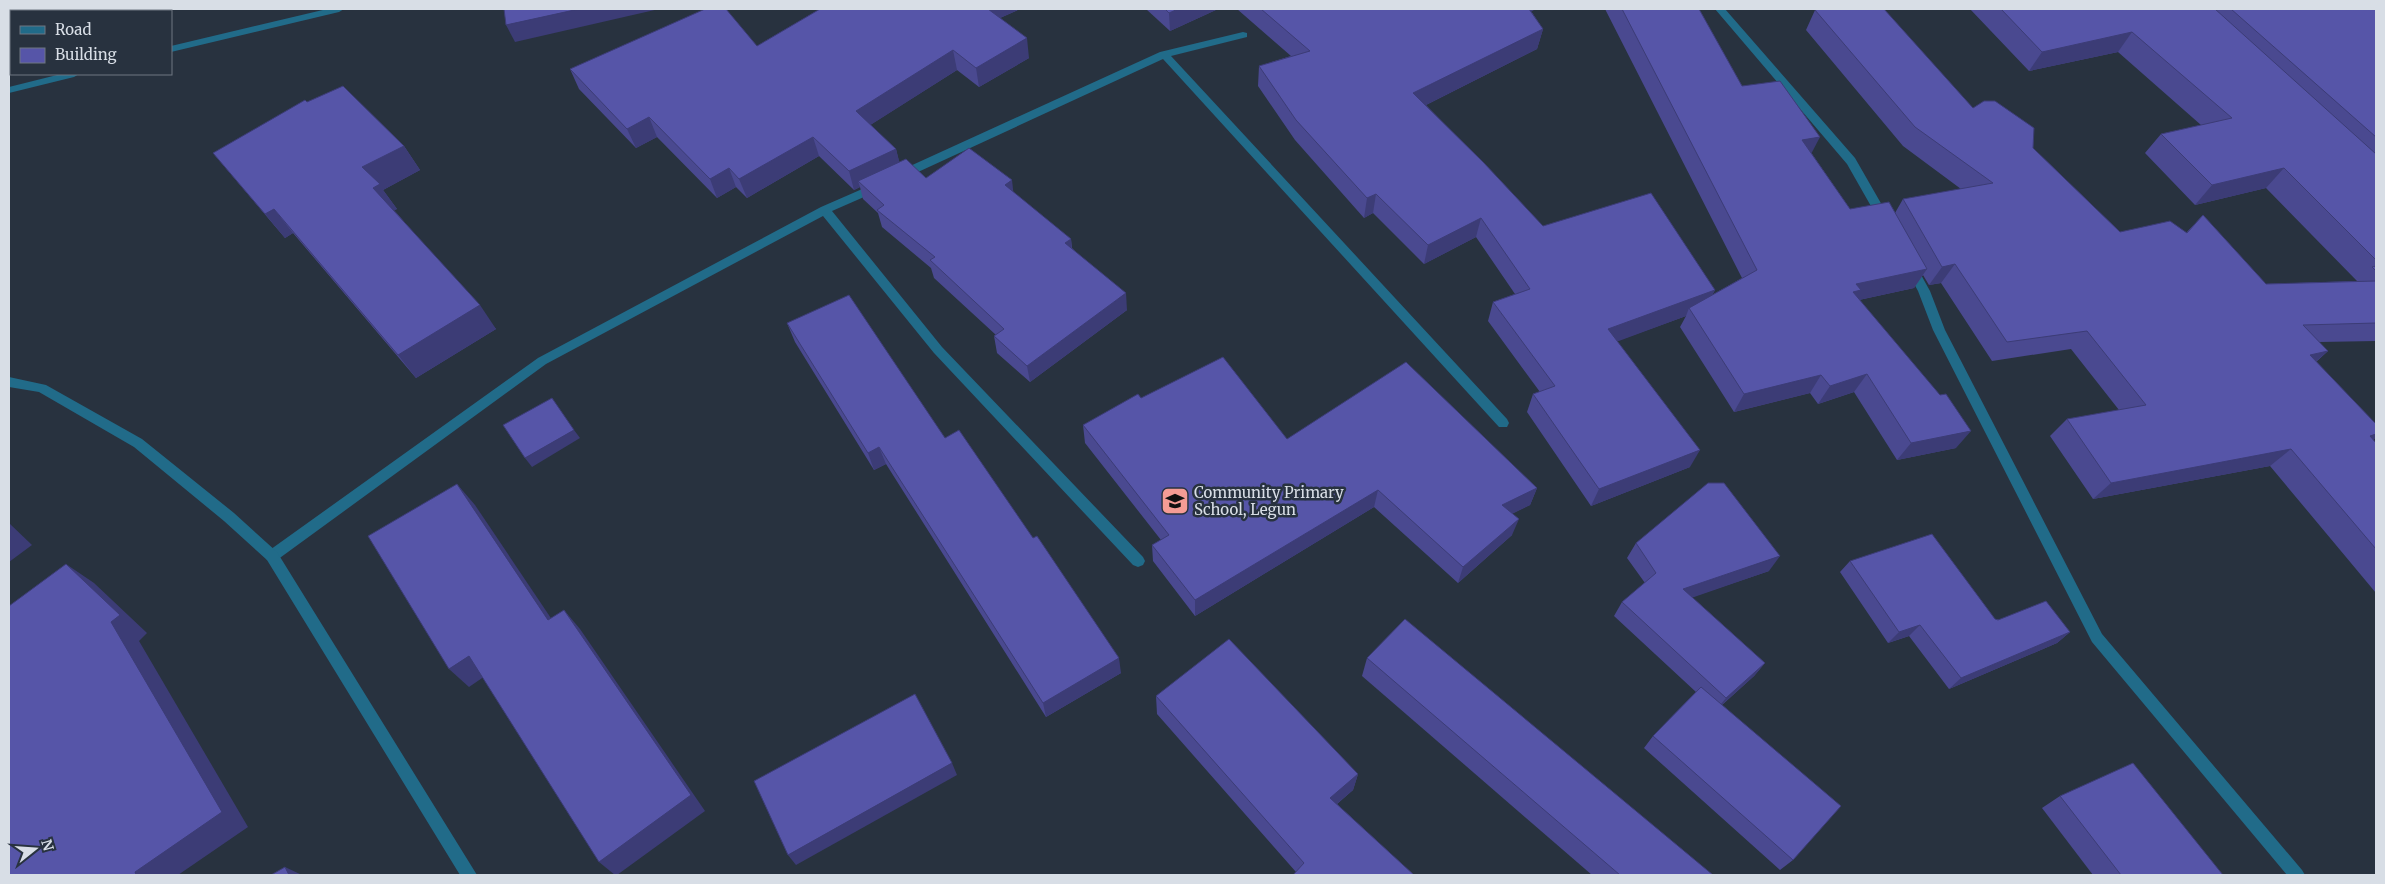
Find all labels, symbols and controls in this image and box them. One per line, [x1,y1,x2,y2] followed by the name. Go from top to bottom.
[10,10,172,75] legend
[55,20,91,39] text: Road
[55,45,117,64] text: Building
[1194,483,1344,519] place label: Community Primary School, Legun
[1160,486,1190,516] school or university icon: Community Primary School, Legun
[10,824,60,874] north arrow
[37,837,58,853] text: N

